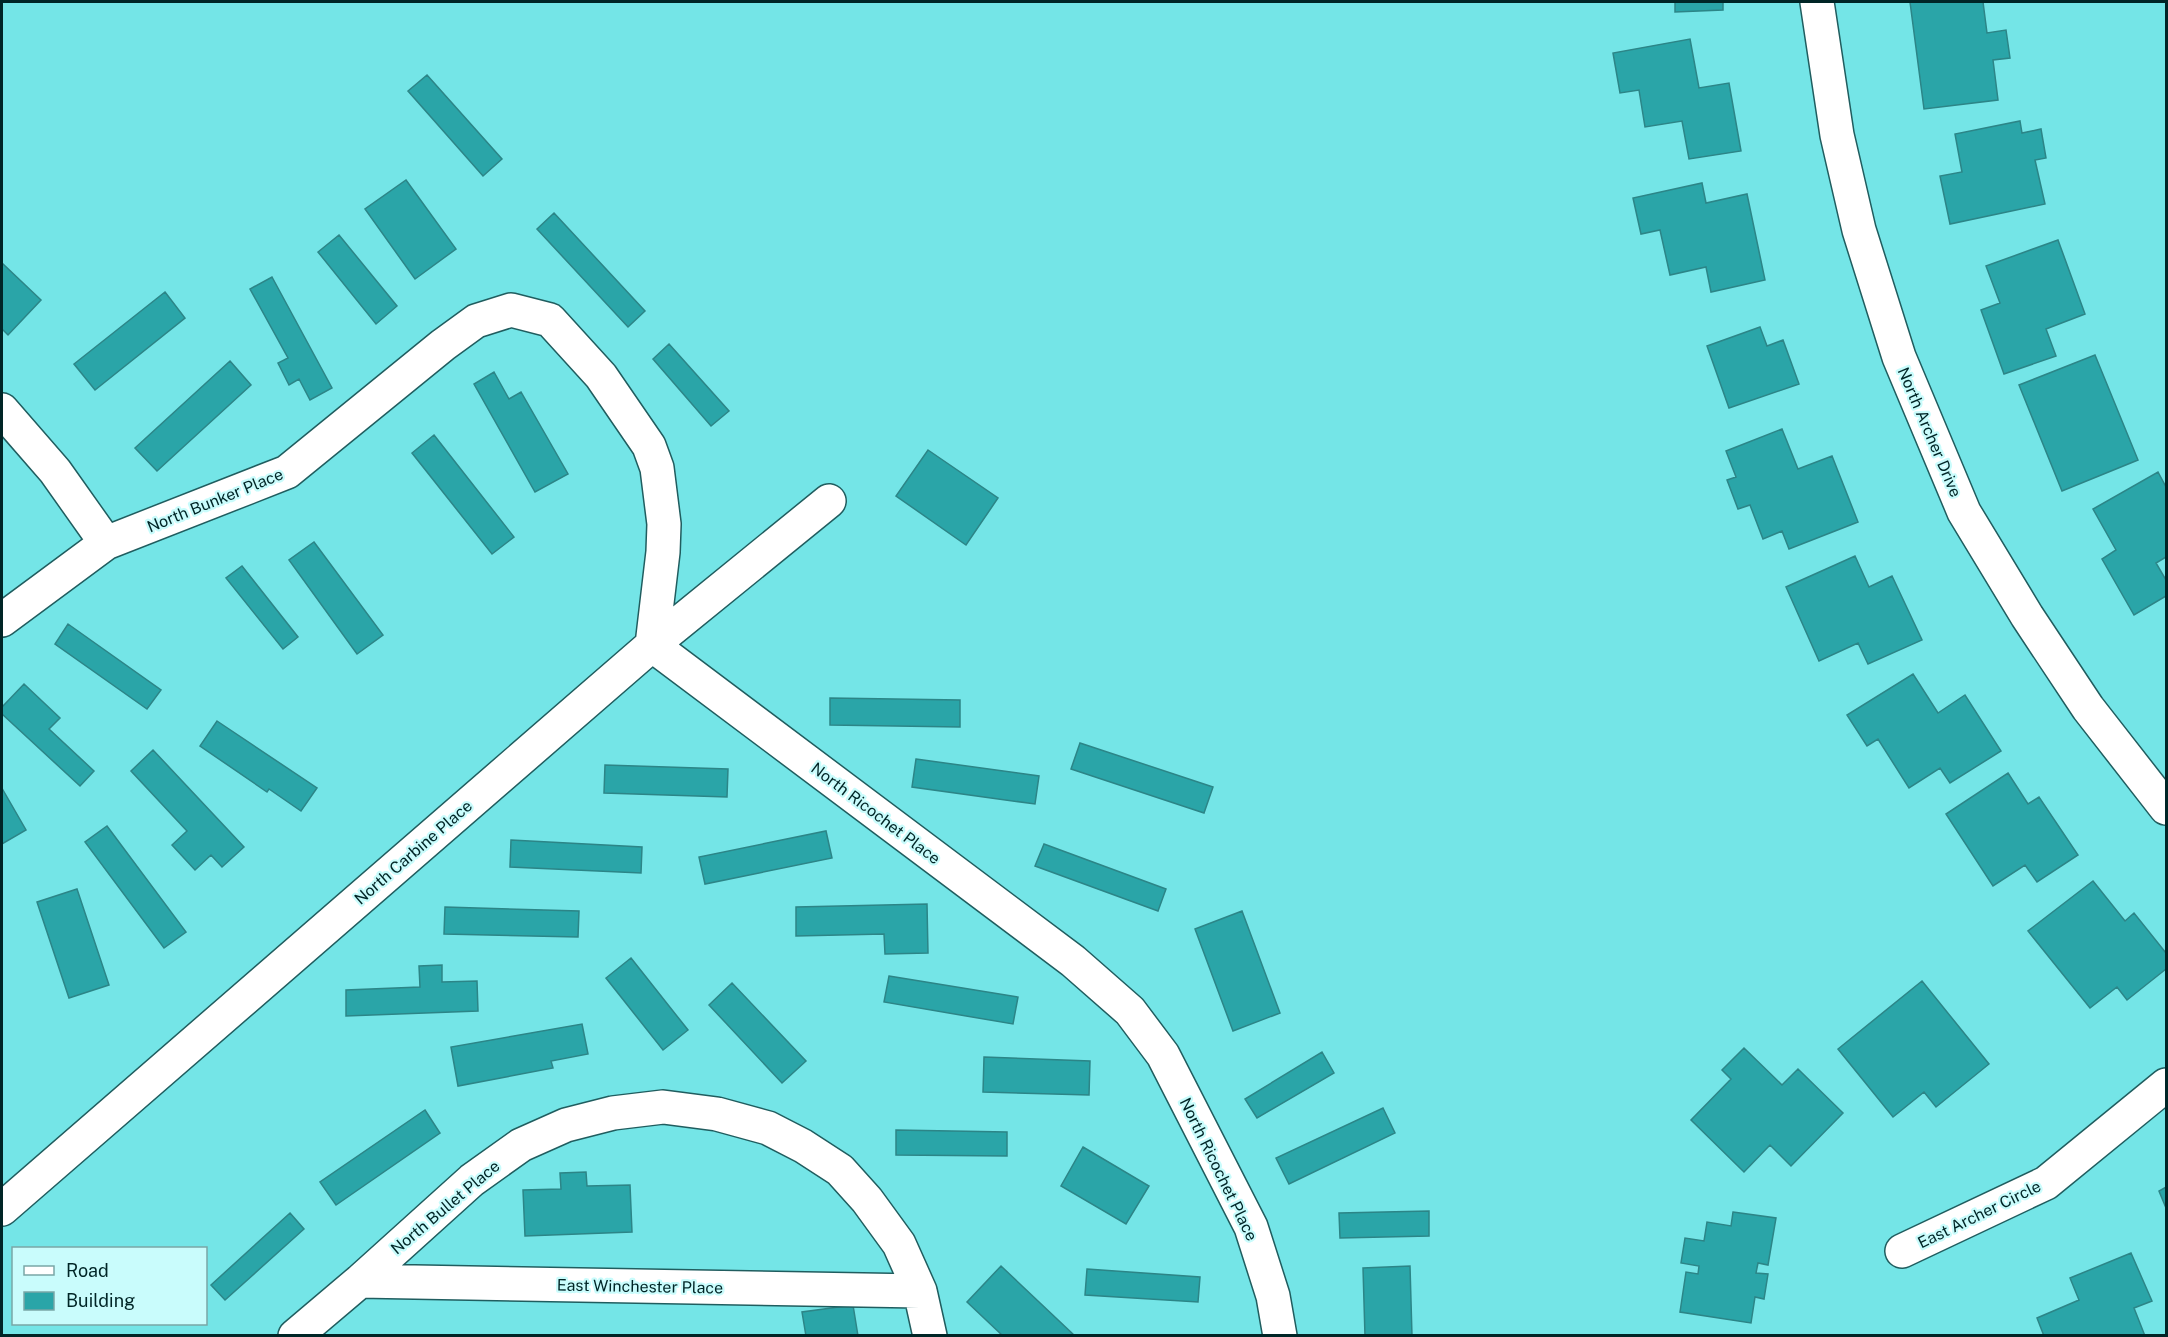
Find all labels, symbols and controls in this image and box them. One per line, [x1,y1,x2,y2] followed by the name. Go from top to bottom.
[1894,364,1965,500] street label: North Archer Drive
[144,464,286,536] street label: North Bunker Place
[807,759,944,868] street label: North Ricochet Place
[351,796,476,909] street label: North Carbine Place
[1176,1095,1261,1244] street label: North Ricochet Place
[387,1156,503,1258] street label: North Bullet Place
[1915,1176,2044,1252] street label: East Archer Circle
[12,1247,207,1325] legend
[66,1260,109,1281] text: Road
[557,1276,723,1297] street label: East Winchester Place
[66,1290,135,1311] text: Building

